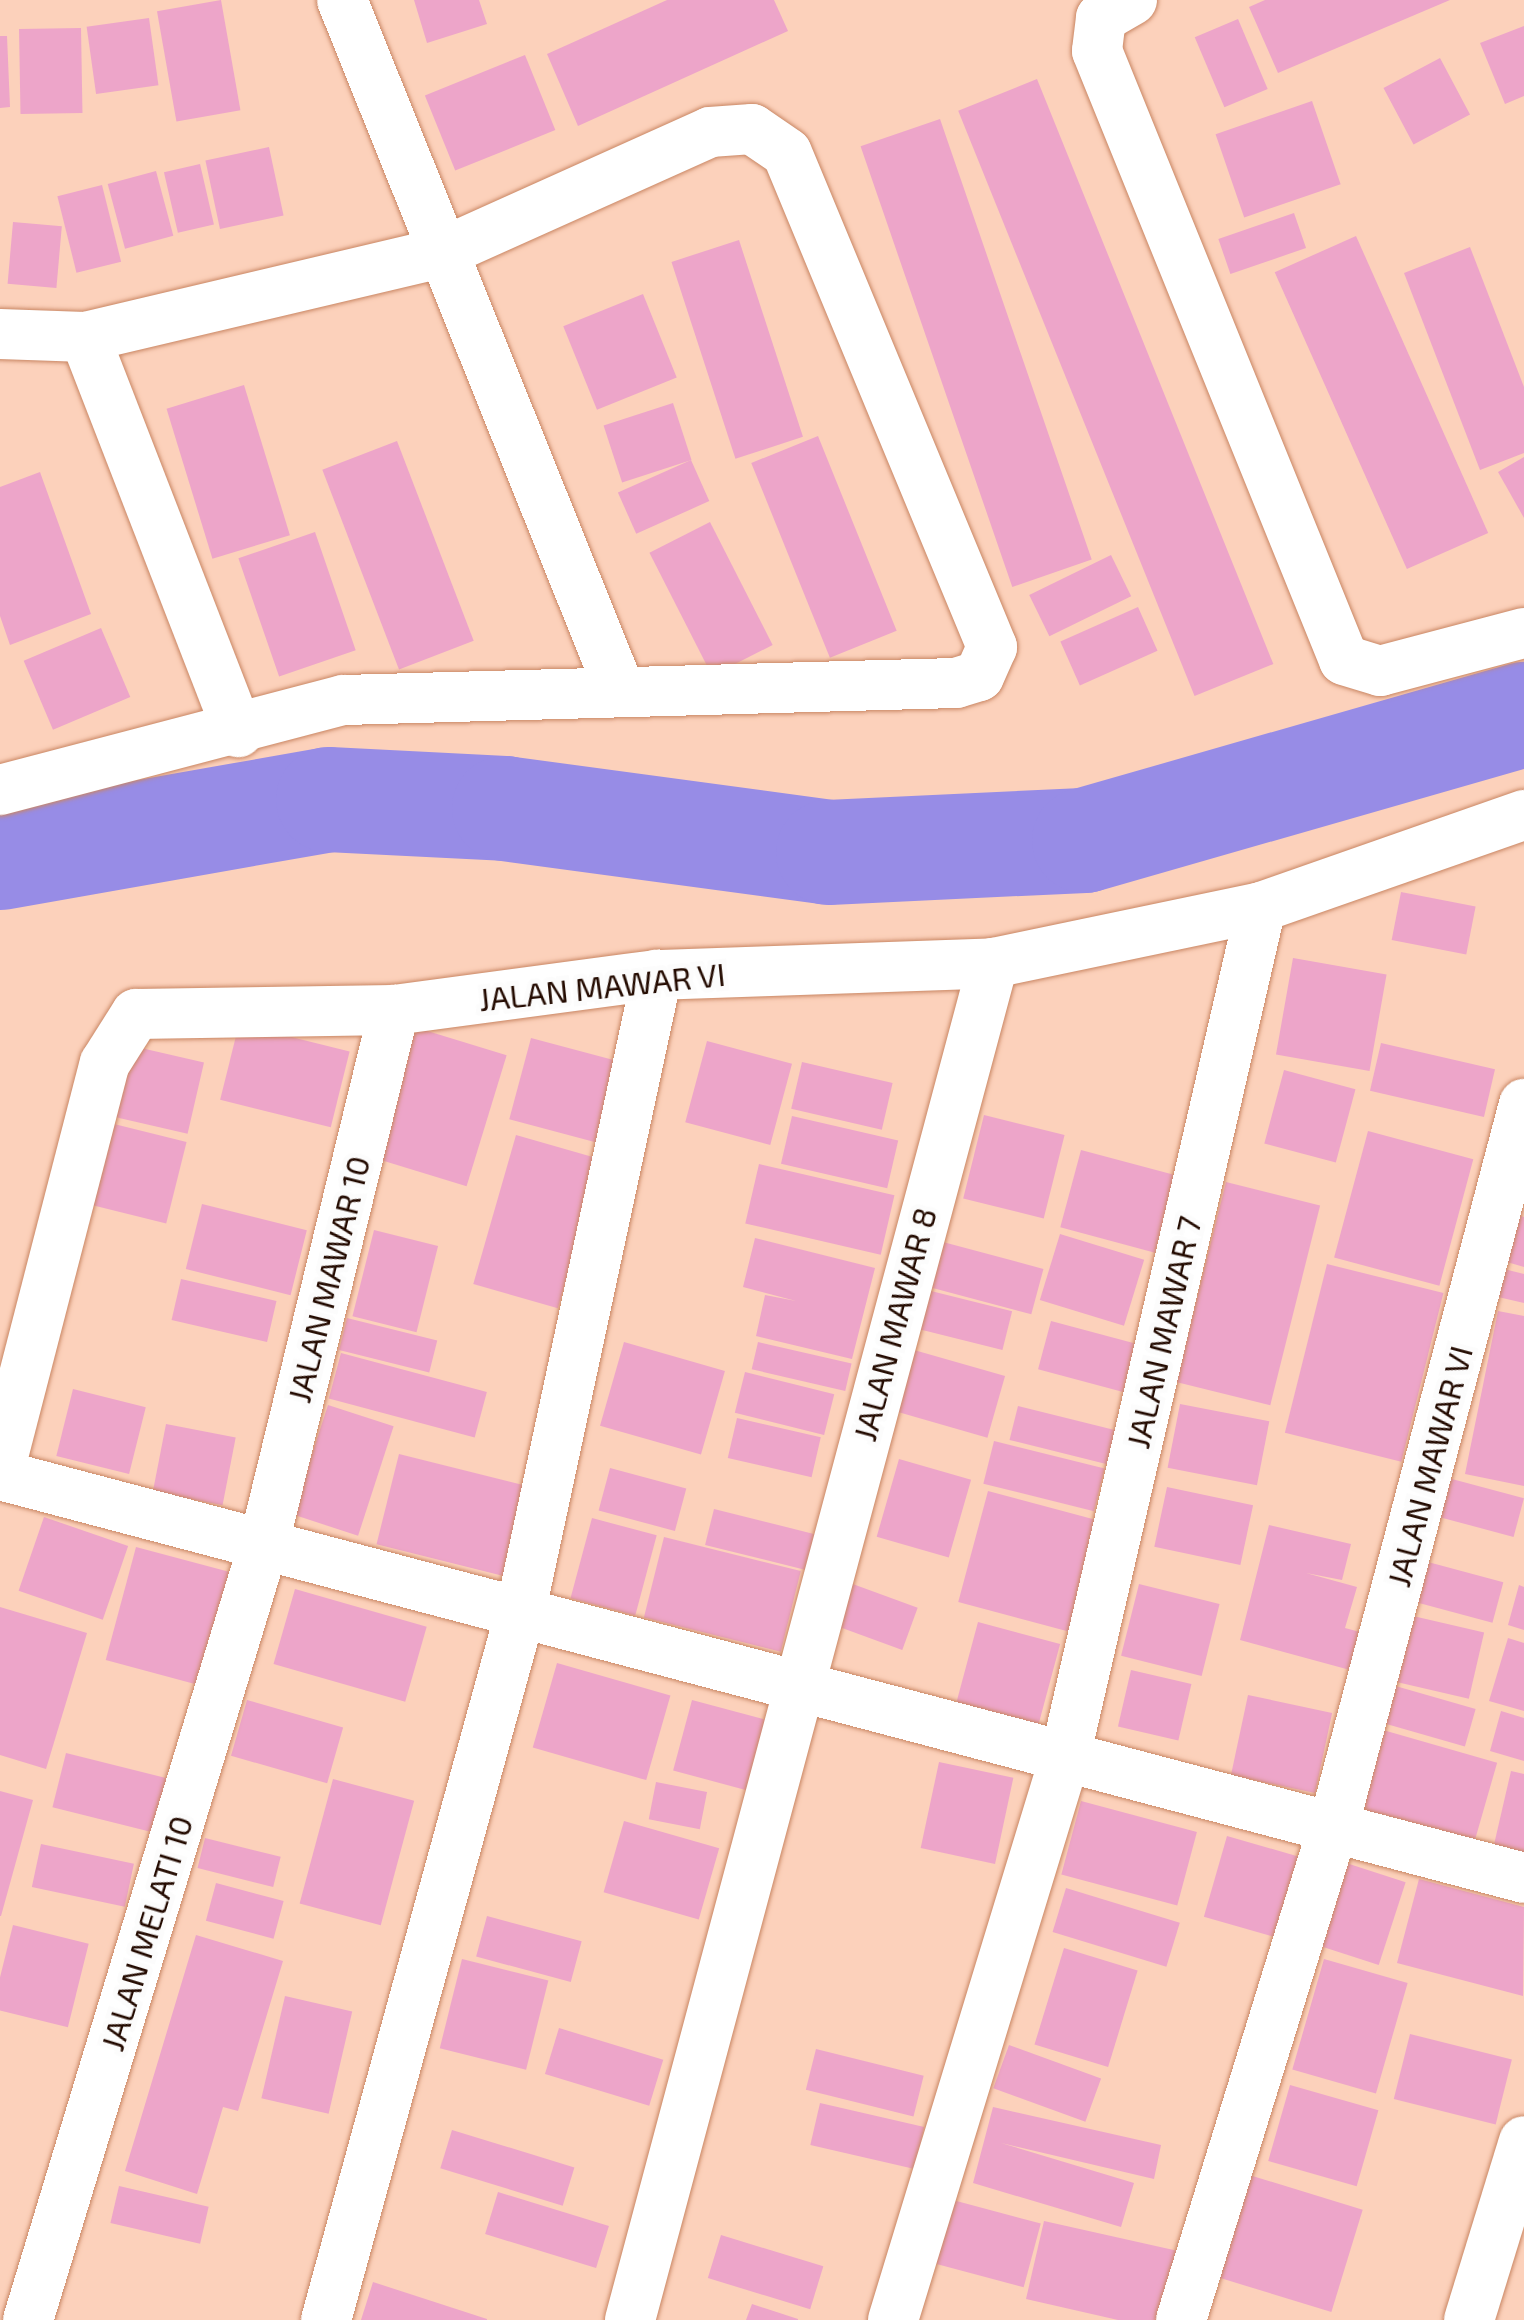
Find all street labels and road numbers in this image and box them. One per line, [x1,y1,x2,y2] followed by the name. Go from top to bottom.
[476,954,728,1018] street label: JALAN MAWAR VI
[279,1152,377,1406] street label: JALAN MAWAR 10
[844,1203,944,1445] street label: JALAN MAWAR 8
[1118,1212,1208,1452] street label: JALAN MAWAR 7
[1378,1341,1480,1591] street label: JALAN MAWAR VI
[92,1811,200,2055] street label: JALAN MELATI 10

